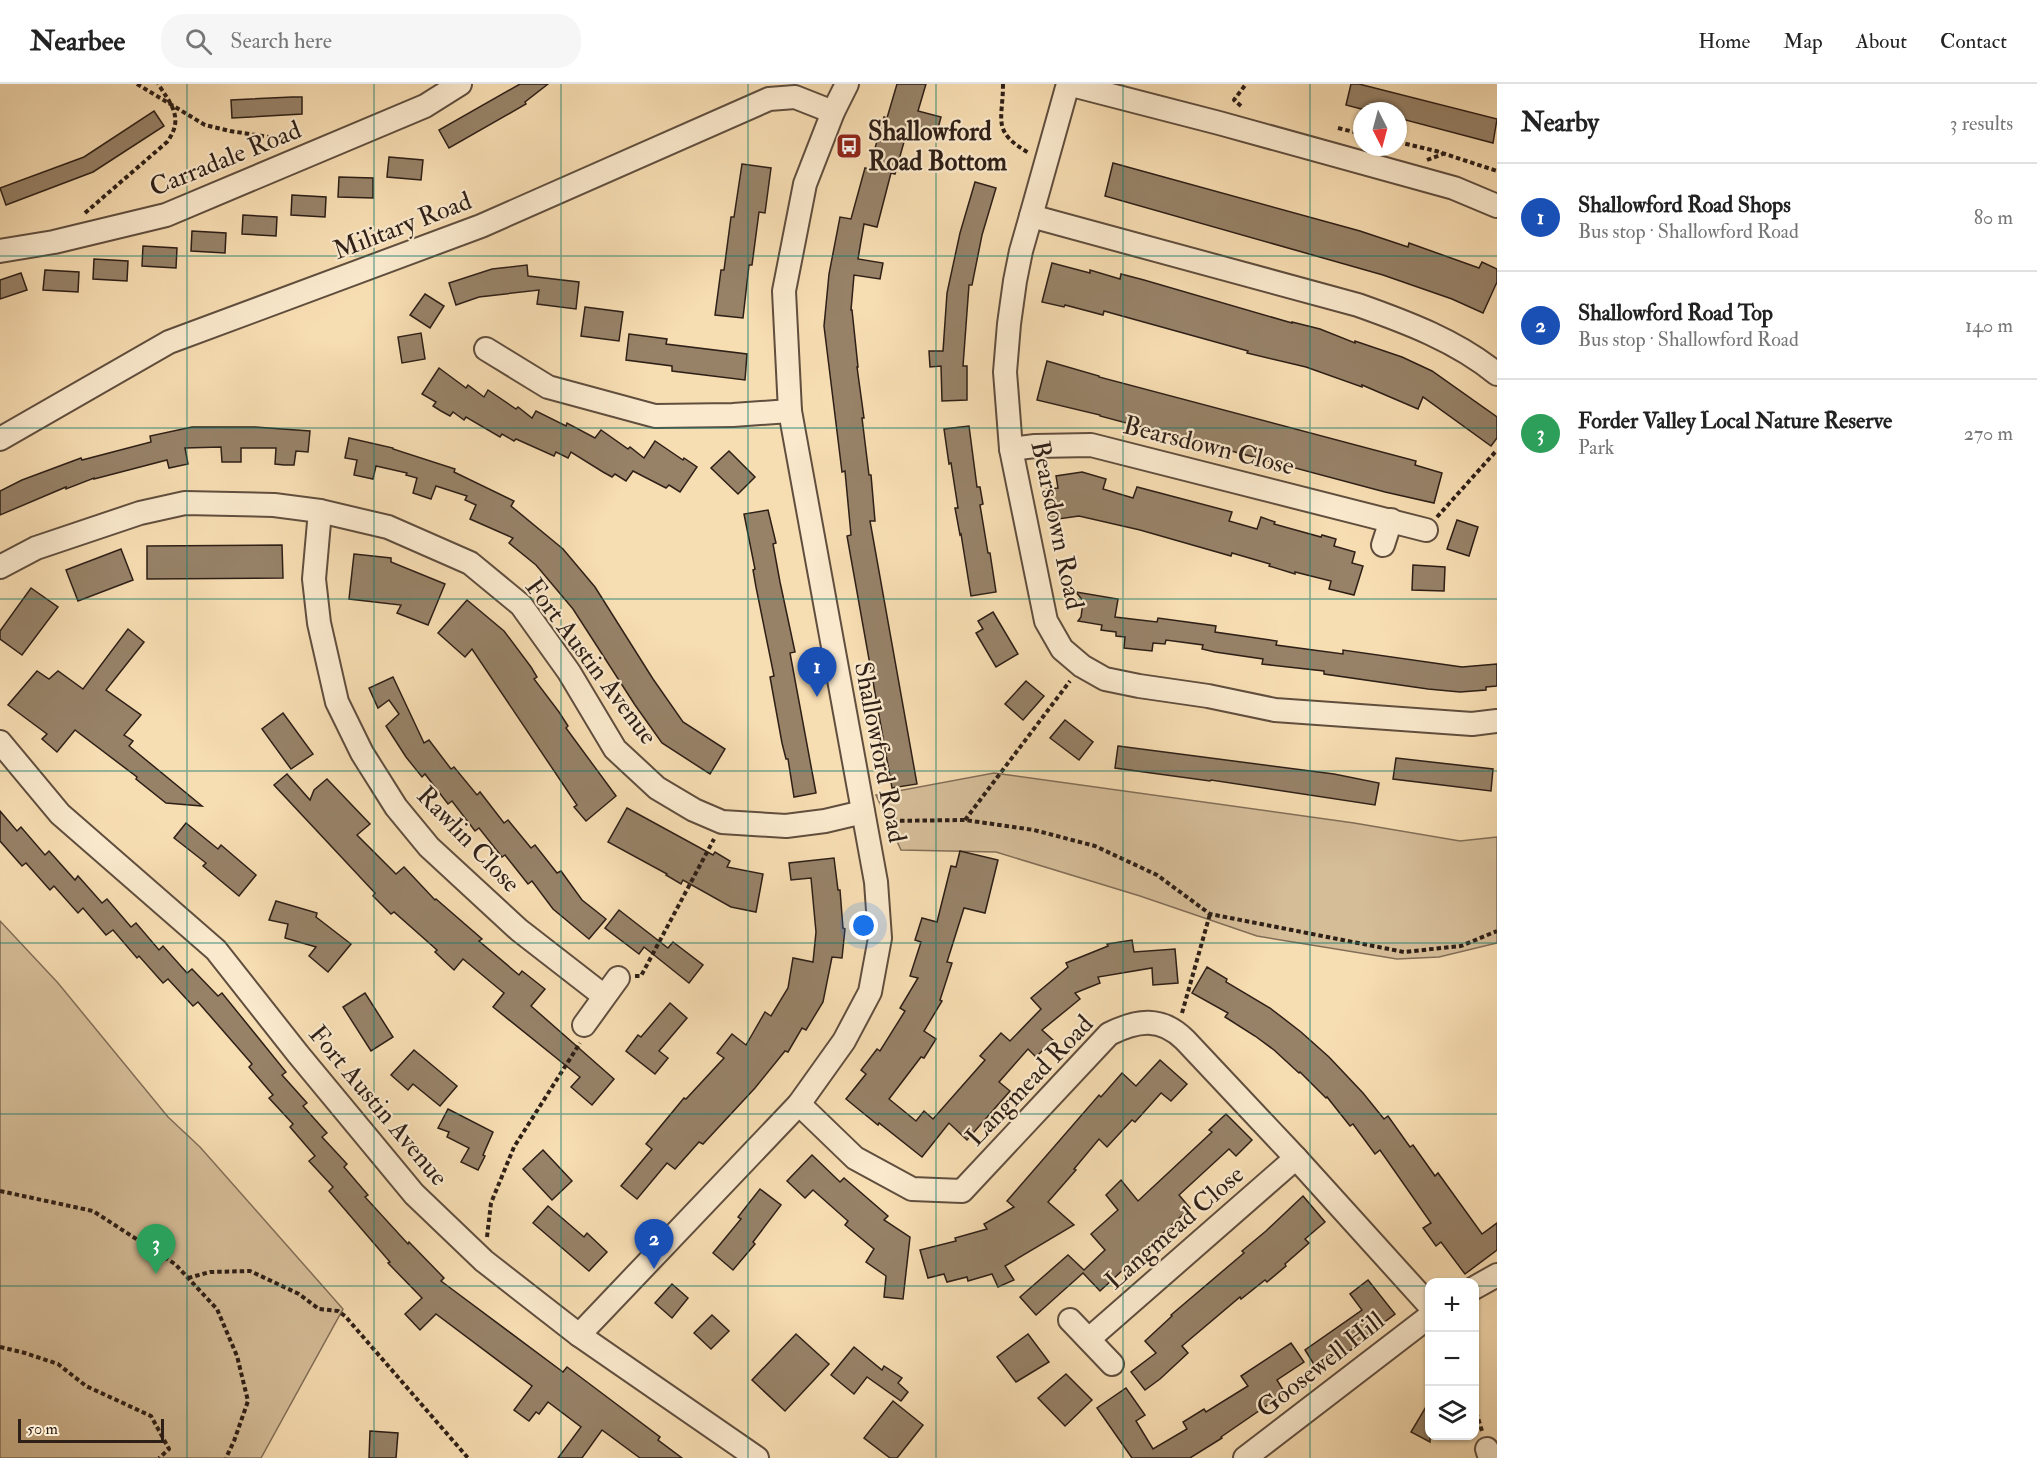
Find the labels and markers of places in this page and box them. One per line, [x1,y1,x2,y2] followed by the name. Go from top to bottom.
[868,116,1008,178] place label: Shallowford Road Bottom
[834,131,864,161] bus stop icon: Shallowford Road Bottom
[798,648,836,697] pin: 1
[634,1220,674,1269] pin: 2
[136,1224,176,1274] pin: 3

